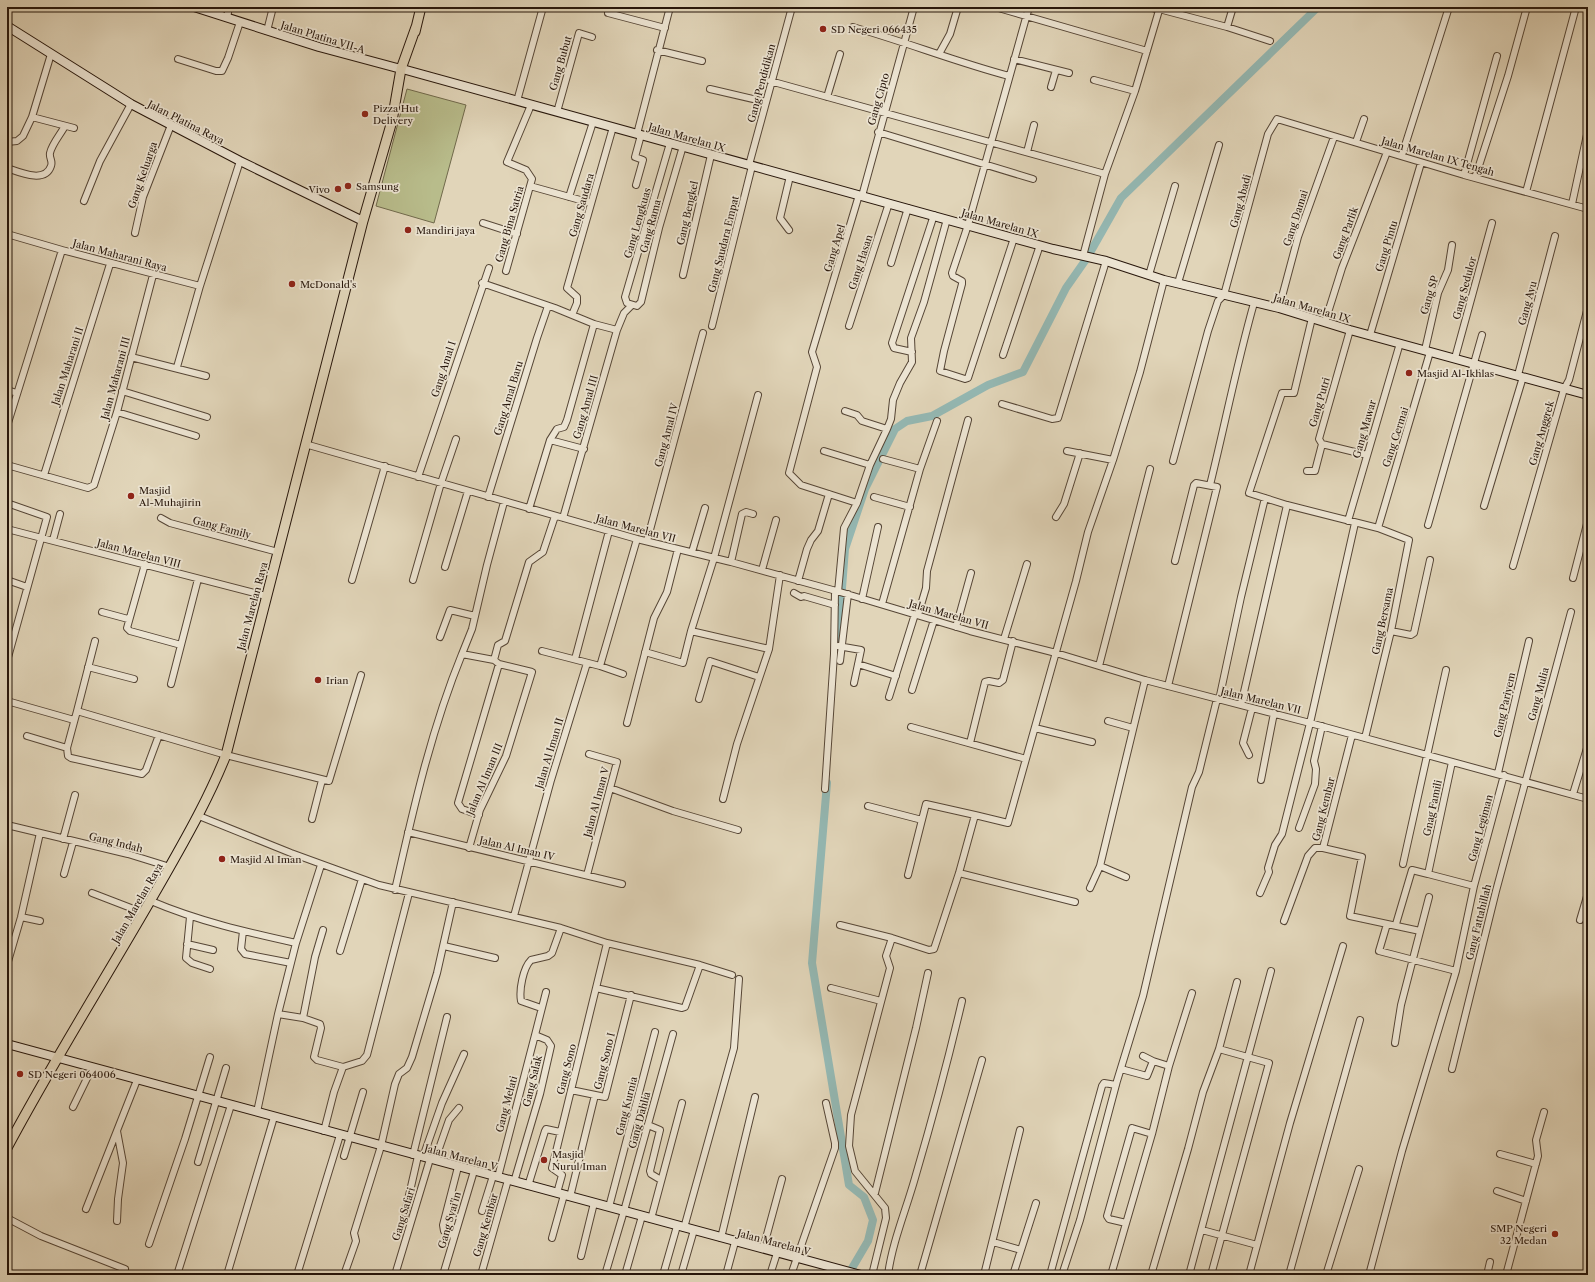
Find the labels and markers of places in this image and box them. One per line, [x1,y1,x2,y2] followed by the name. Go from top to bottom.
[831,23,917,36] place label: SD Negeri 066435
[818,24,828,34] marker: SD Negeri 066435
[373,102,419,127] place label: Pizza Hut Delivery
[360,109,370,119] marker: Pizza Hut Delivery
[356,180,399,193] place label: Samsung
[343,181,353,191] marker: Samsung
[308,183,330,196] place label: Vivo
[333,184,343,194] marker: Vivo
[416,224,476,237] place label: Mandiri jaya
[403,225,413,235] marker: Mandiri jaya
[300,278,356,291] place label: McDonald's
[287,279,297,289] marker: McDonald's
[1417,367,1494,380] place label: Masjid Al-Ikhlas
[1404,368,1414,378] marker: Masjid Al-Ikhlas
[138,484,202,509] place label: Masjid Al-Muhajirin
[126,491,136,501] marker: Masjid Al-Muhajirin
[326,674,349,687] place label: Irian
[313,675,323,685] marker: Irian
[230,853,302,866] place label: Masjid Al Iman
[217,854,227,864] marker: Masjid Al Iman
[28,1068,116,1081] place label: SD Negeri 064006
[15,1069,25,1079] marker: SD Negeri 064006
[552,1148,608,1173] place label: Masjid Nurul Iman
[539,1155,549,1165] marker: Masjid Nurul Iman
[1490,1222,1548,1247] place label: SMP Negeri 32 Medan
[1550,1229,1560,1239] marker: SMP Negeri 32 Medan

